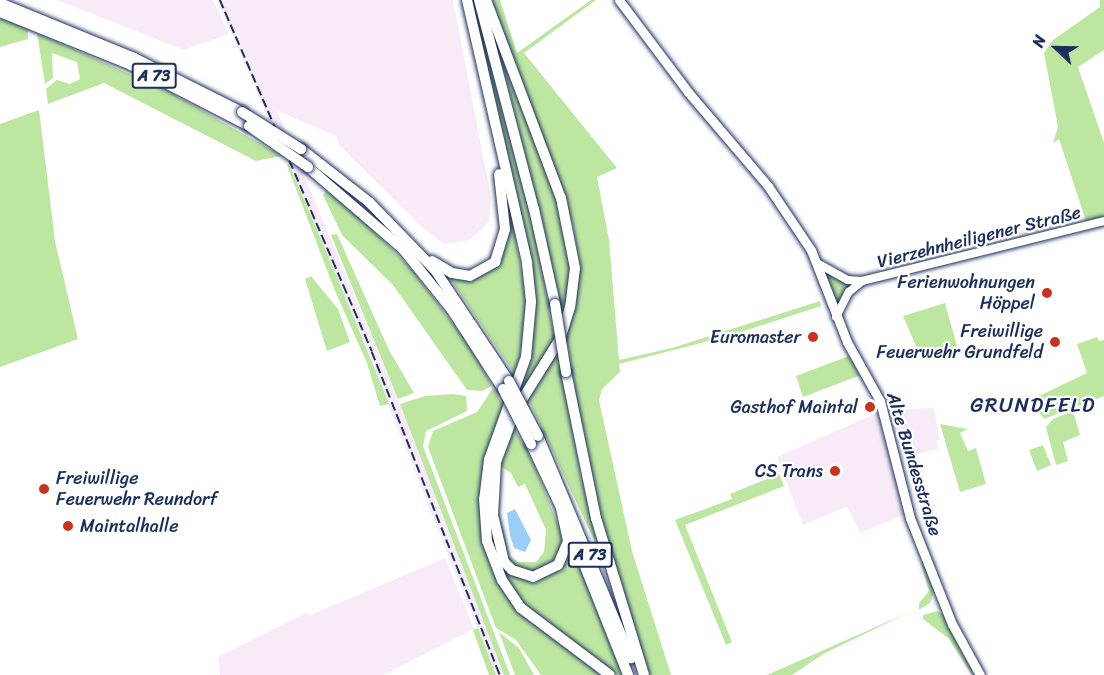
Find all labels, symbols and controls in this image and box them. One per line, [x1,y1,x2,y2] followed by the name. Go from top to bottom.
[1026,18,1086,78] north arrow
[1023,30,1054,52] text: N
[132,63,176,89] road number: A 73
[875,201,1083,273] street label: Vierzehnheiligener Straße
[898,272,1035,314] place label: Ferienwohnungen Höppel
[1040,286,1054,300] marker: Ferienwohnungen Höppel
[876,321,1043,364] place label: Freiwillige Feuerwehr Grundfeld
[710,326,801,348] place label: Euromaster
[806,330,820,344] marker: Euromaster
[1048,335,1062,349] marker: Freiwillige Feuerwehr Grundfeld
[882,389,946,539] street label: Alte Bundesstraße
[970,392,1096,418] district label: GRUNDFELD
[730,396,858,418] place label: Gasthof Maintal
[863,400,877,414] marker: Gasthof Maintal
[754,460,823,482] place label: CS Trans
[828,464,842,478] marker: CS Trans
[56,468,217,510] place label: Freiwillige Feuerwehr Reundorf
[37,482,51,496] marker: Freiwillige Feuerwehr Reundorf
[80,515,178,537] place label: Maintalhalle
[61,519,75,533] marker: Maintalhalle
[568,542,612,568] road number: A 73

